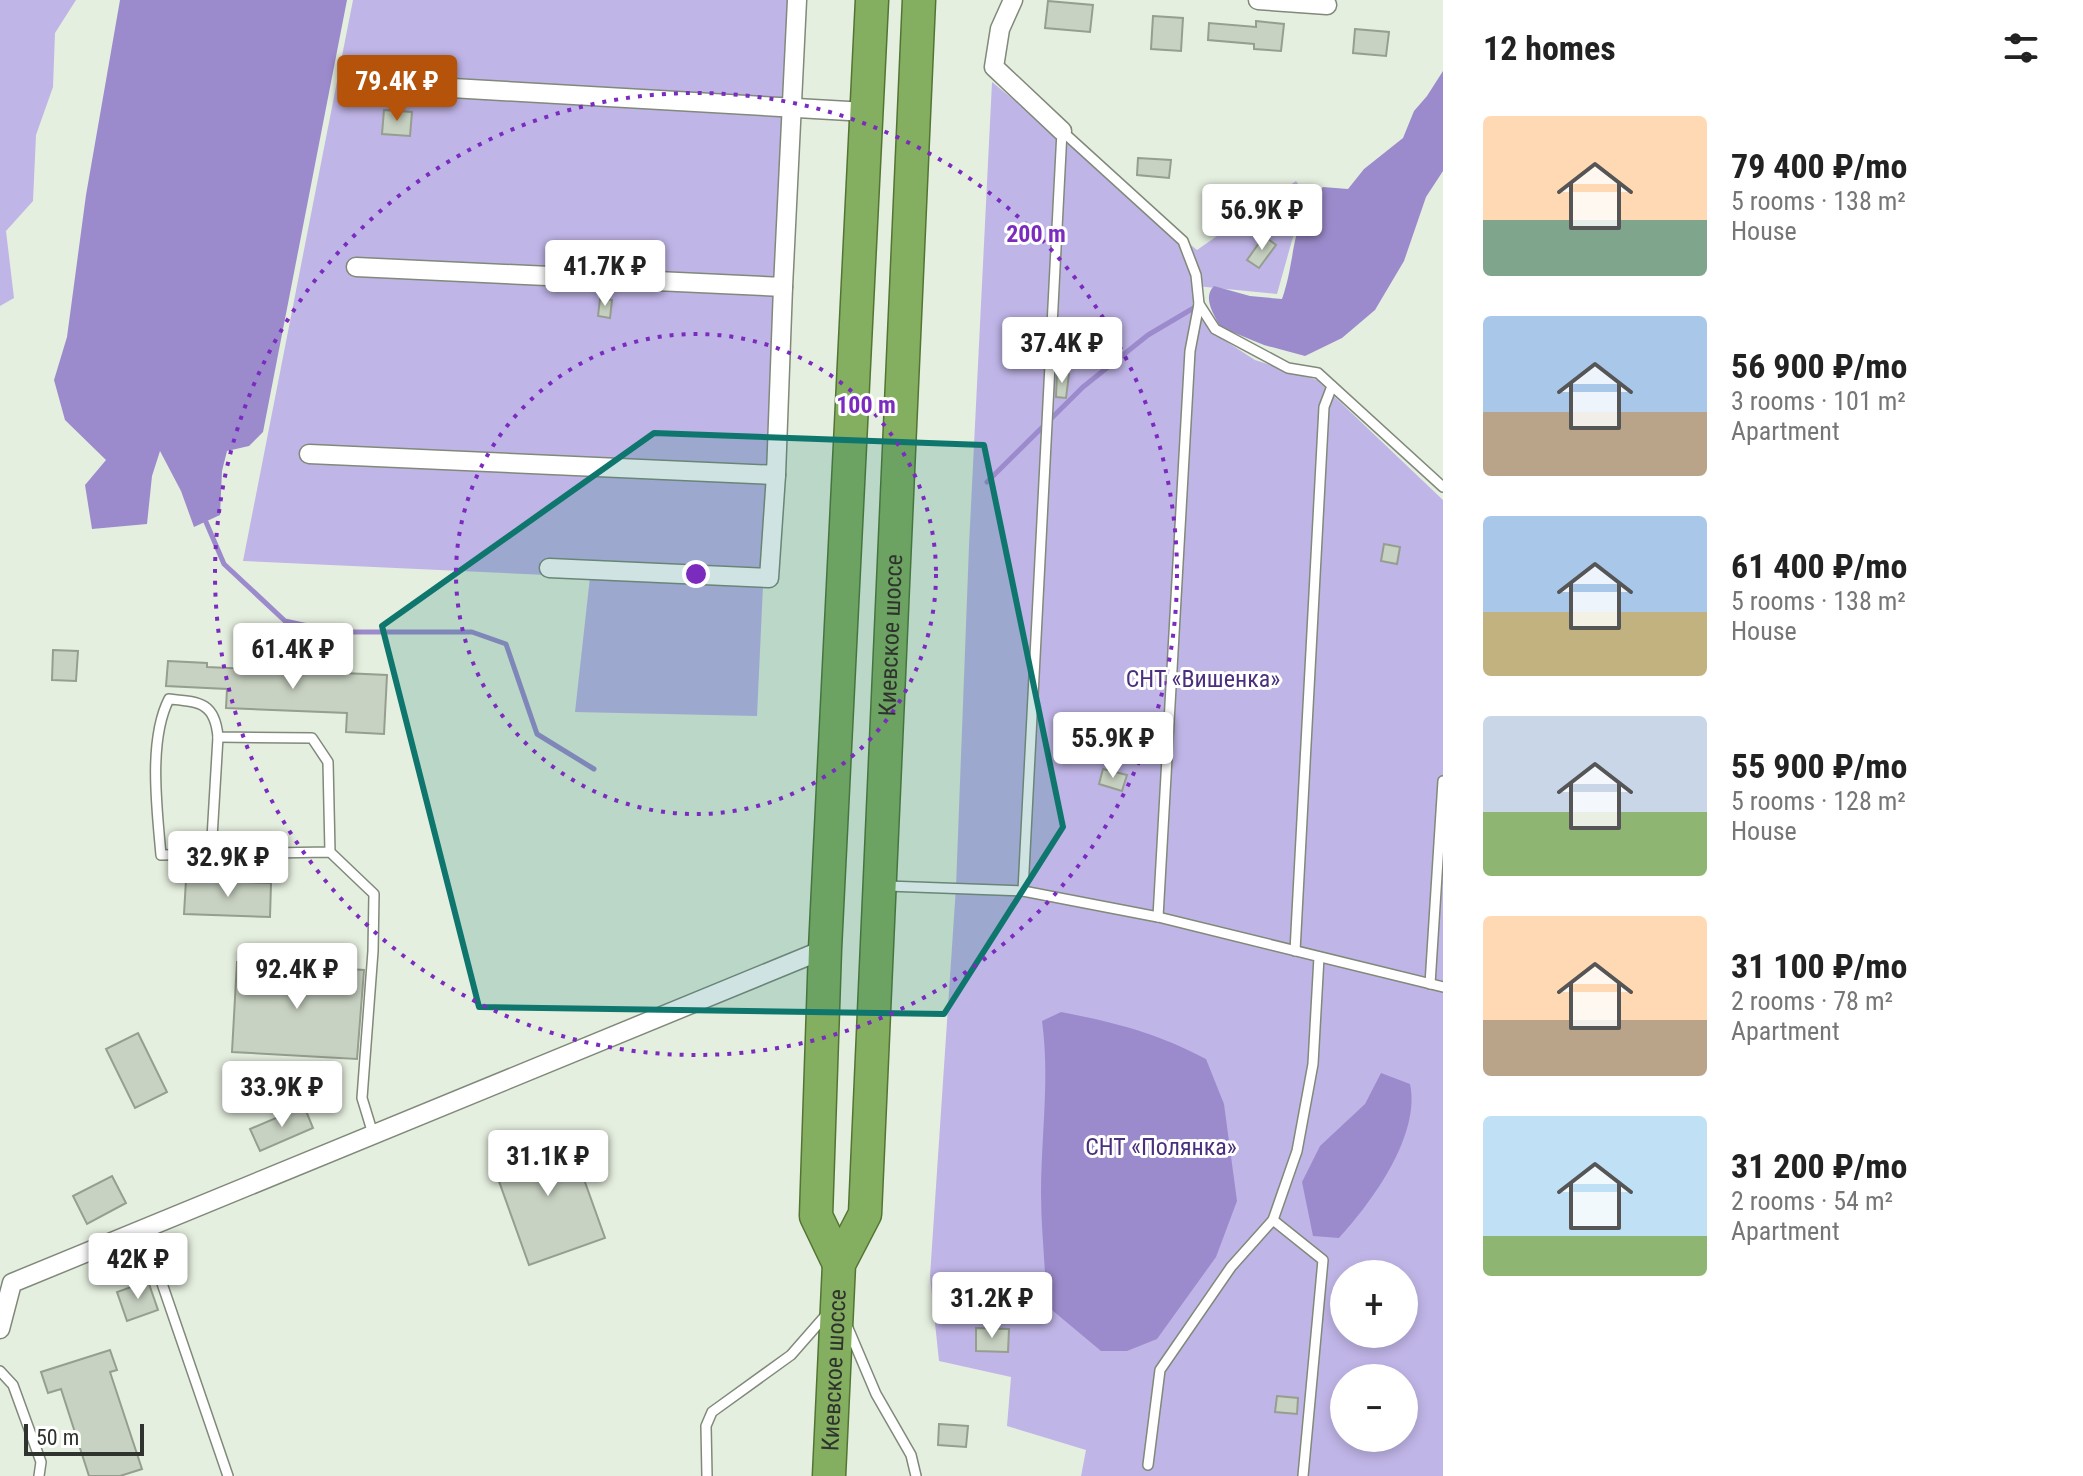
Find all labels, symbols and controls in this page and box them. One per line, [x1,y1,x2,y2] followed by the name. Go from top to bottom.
[1999,26,2043,70] icon: filters
[1483,28,1616,68] text: 12 homes
[323,55,471,123] pin: 79.4K ₽
[355,66,439,96] text: 79.4K ₽
[1731,146,1907,186] text: 79 400 ₽/mo
[1547,148,1643,244] icon: home
[1188,184,1336,252] pin: 56.9K ₽
[1731,186,1906,216] text: 5 rooms · 138 m²
[1220,195,1304,225] text: 56.9K ₽
[1731,216,1797,246] text: House
[1006,220,1066,248] text: 200 m
[531,240,679,308] pin: 41.7K ₽
[563,251,647,281] text: 41.7K ₽
[988,317,1136,385] pin: 37.4K ₽
[1020,328,1104,358] text: 37.4K ₽
[1731,346,1907,386] text: 56 900 ₽/mo
[1547,348,1643,444] icon: home
[1731,386,1906,416] text: 3 rooms · 101 m²
[836,391,896,419] text: 100 m
[1731,416,1840,446] text: Apartment
[1731,546,1907,586] text: 61 400 ₽/mo
[1547,548,1643,644] icon: home
[873,553,908,717] street label: Киевское шоссе
[682,560,710,588] centre of rings
[1731,586,1906,616] text: 5 rooms · 138 m²
[1731,616,1797,646] text: House
[219,623,367,691] pin: 61.4K ₽
[251,634,335,664] text: 61.4K ₽
[1126,665,1280,693] park label: СНТ «Вишенка»
[1039,712,1187,780] pin: 55.9K ₽
[1071,723,1155,753] text: 55.9K ₽
[1731,746,1907,786] text: 55 900 ₽/mo
[1547,748,1643,844] icon: home
[1731,786,1906,816] text: 5 rooms · 128 m²
[1731,816,1797,846] text: House
[154,831,302,899] pin: 32.9K ₽
[186,842,270,872] text: 32.9K ₽
[223,943,371,1011] pin: 92.4K ₽
[1731,946,1907,986] text: 31 100 ₽/mo
[1547,948,1643,1044] icon: home
[255,954,339,984] text: 92.4K ₽
[1731,986,1893,1016] text: 2 rooms · 78 m²
[1731,1016,1840,1046] text: Apartment
[208,1061,356,1129] pin: 33.9K ₽
[240,1072,324,1102] text: 33.9K ₽
[474,1130,622,1198] pin: 31.1K ₽
[1085,1133,1237,1161] park label: СНТ «Полянка»
[506,1141,590,1171] text: 31.1K ₽
[1731,1146,1907,1186] text: 31 200 ₽/mo
[1547,1148,1643,1244] icon: home
[1731,1186,1893,1216] text: 2 rooms · 54 m²
[1731,1216,1840,1246] text: Apartment
[82,1233,194,1301] pin: 42K ₽
[107,1244,169,1274] text: 42K ₽
[1330,1260,1418,1452] map controls
[1330,1260,1418,1348] button: +
[918,1272,1066,1340] pin: 31.2K ₽
[950,1283,1034,1313] text: 31.2K ₽
[816,1288,852,1452] street label: Киевское шоссе
[1330,1364,1418,1452] button: −
[24,1420,144,1456] scale bar
[36,1425,79,1450] text: 50 m

